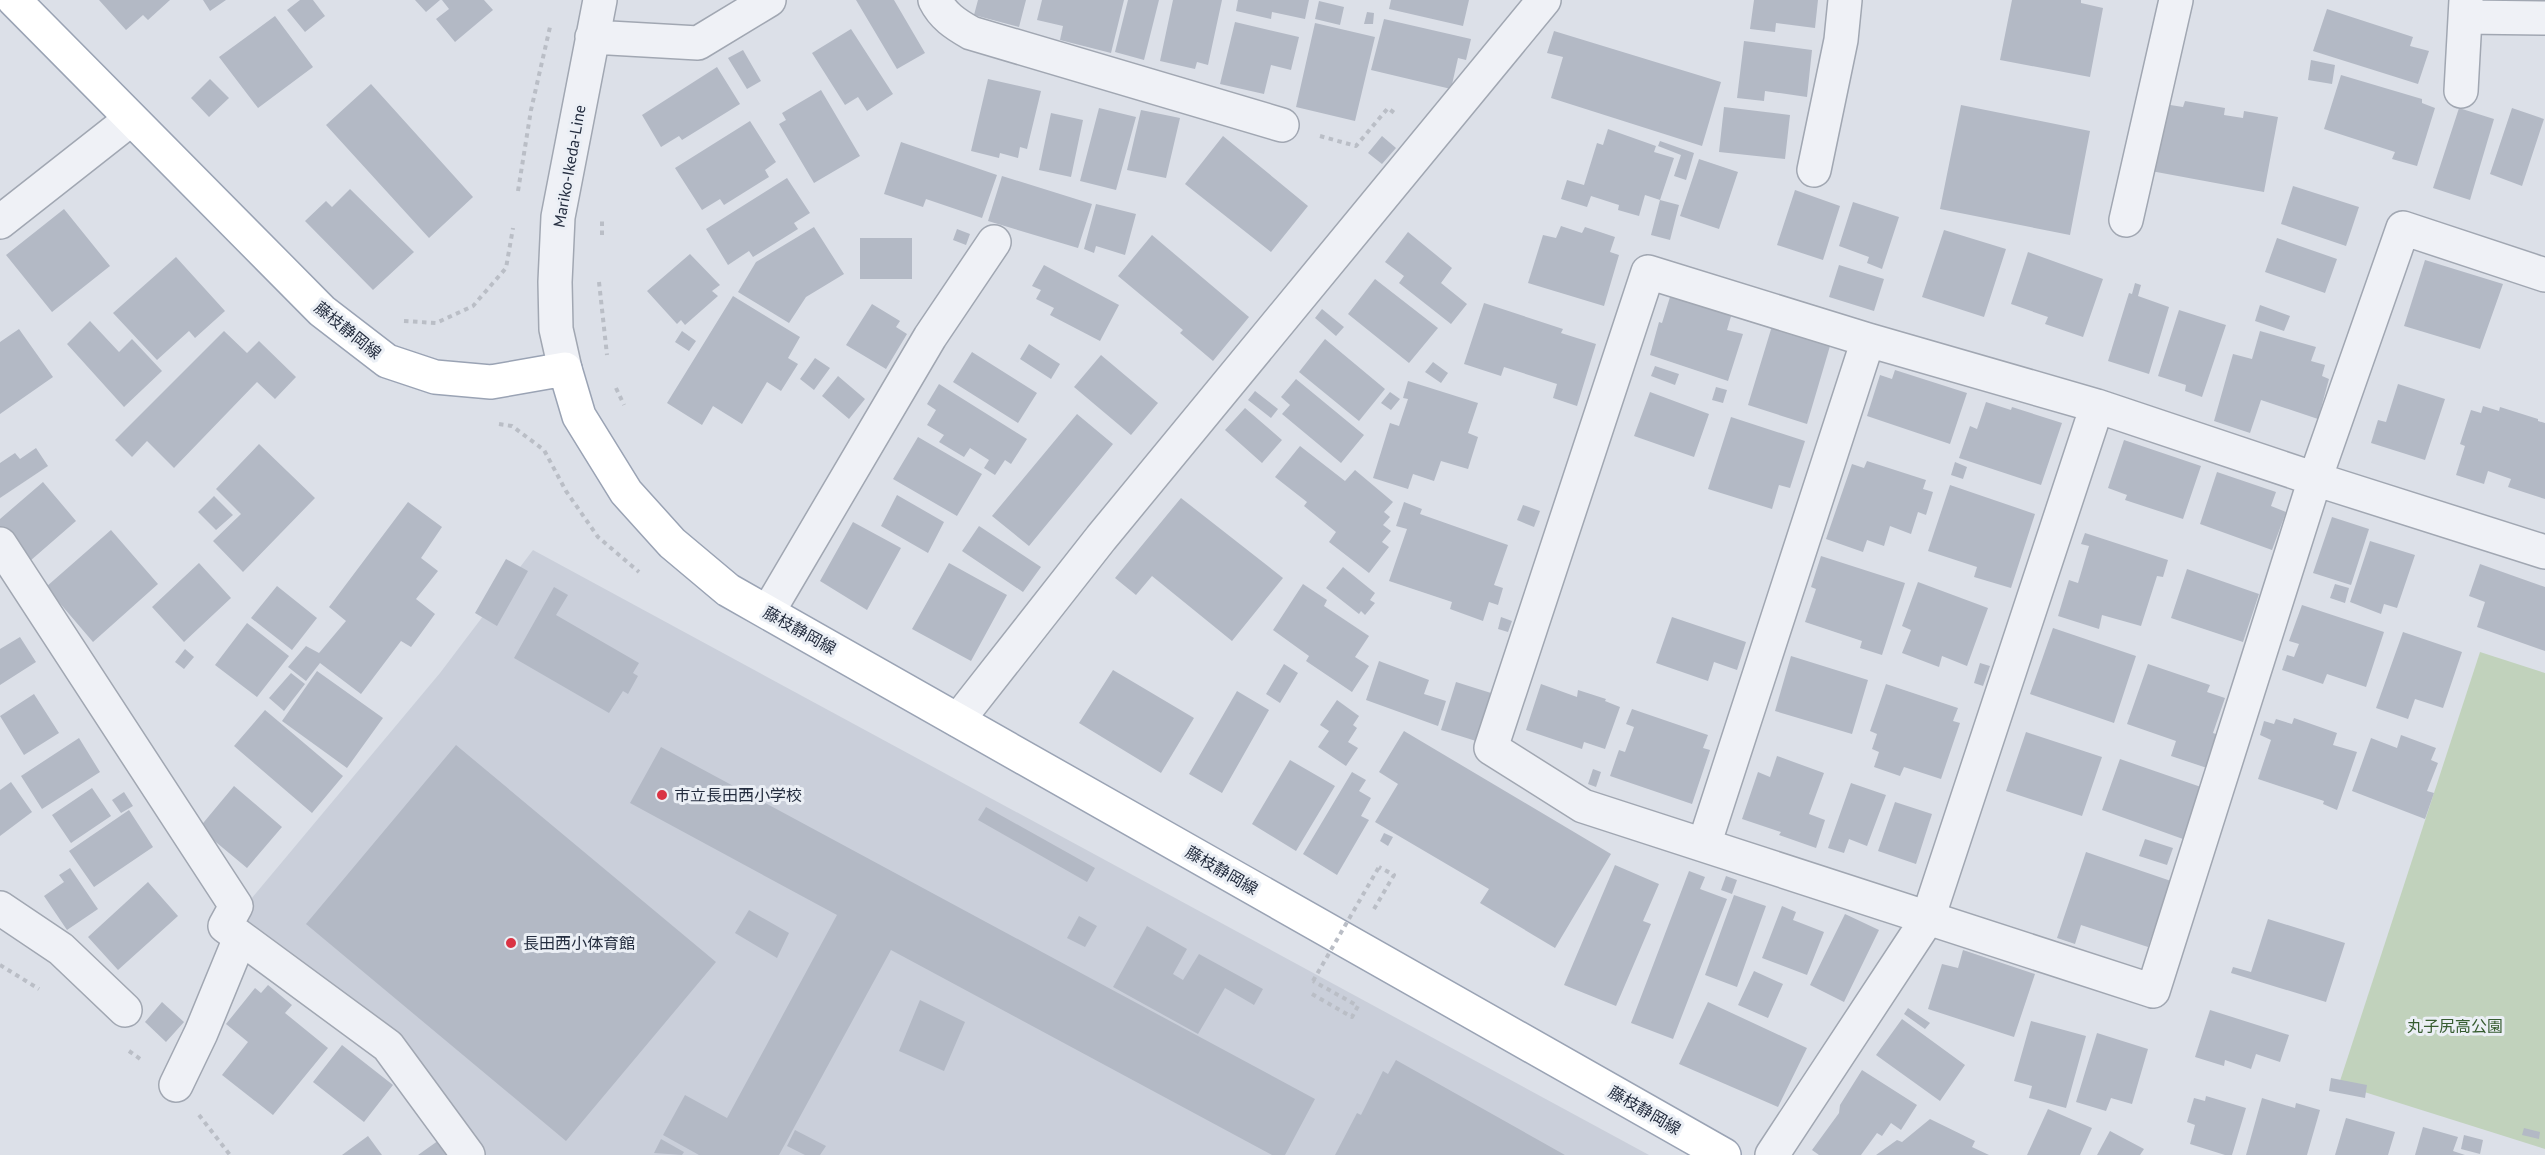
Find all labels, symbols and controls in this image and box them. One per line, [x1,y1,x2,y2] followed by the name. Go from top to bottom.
[548,103,590,229] street label: Mariko-Ikeda-Line
[311,297,385,363] street label: 藤枝静岡線
[760,602,840,658] street label: 藤枝静岡線
[674,785,802,805] place label: 市立長田西小学校
[655,788,669,802] marker: 市立長田西小学校
[1182,841,1262,899] street label: 藤枝静岡線
[523,933,635,953] place label: 長田西小体育館
[504,936,518,950] marker: 長田西小体育館
[2407,1016,2503,1036] park label: 丸子尻高公園
[1605,1081,1685,1139] street label: 藤枝静岡線

